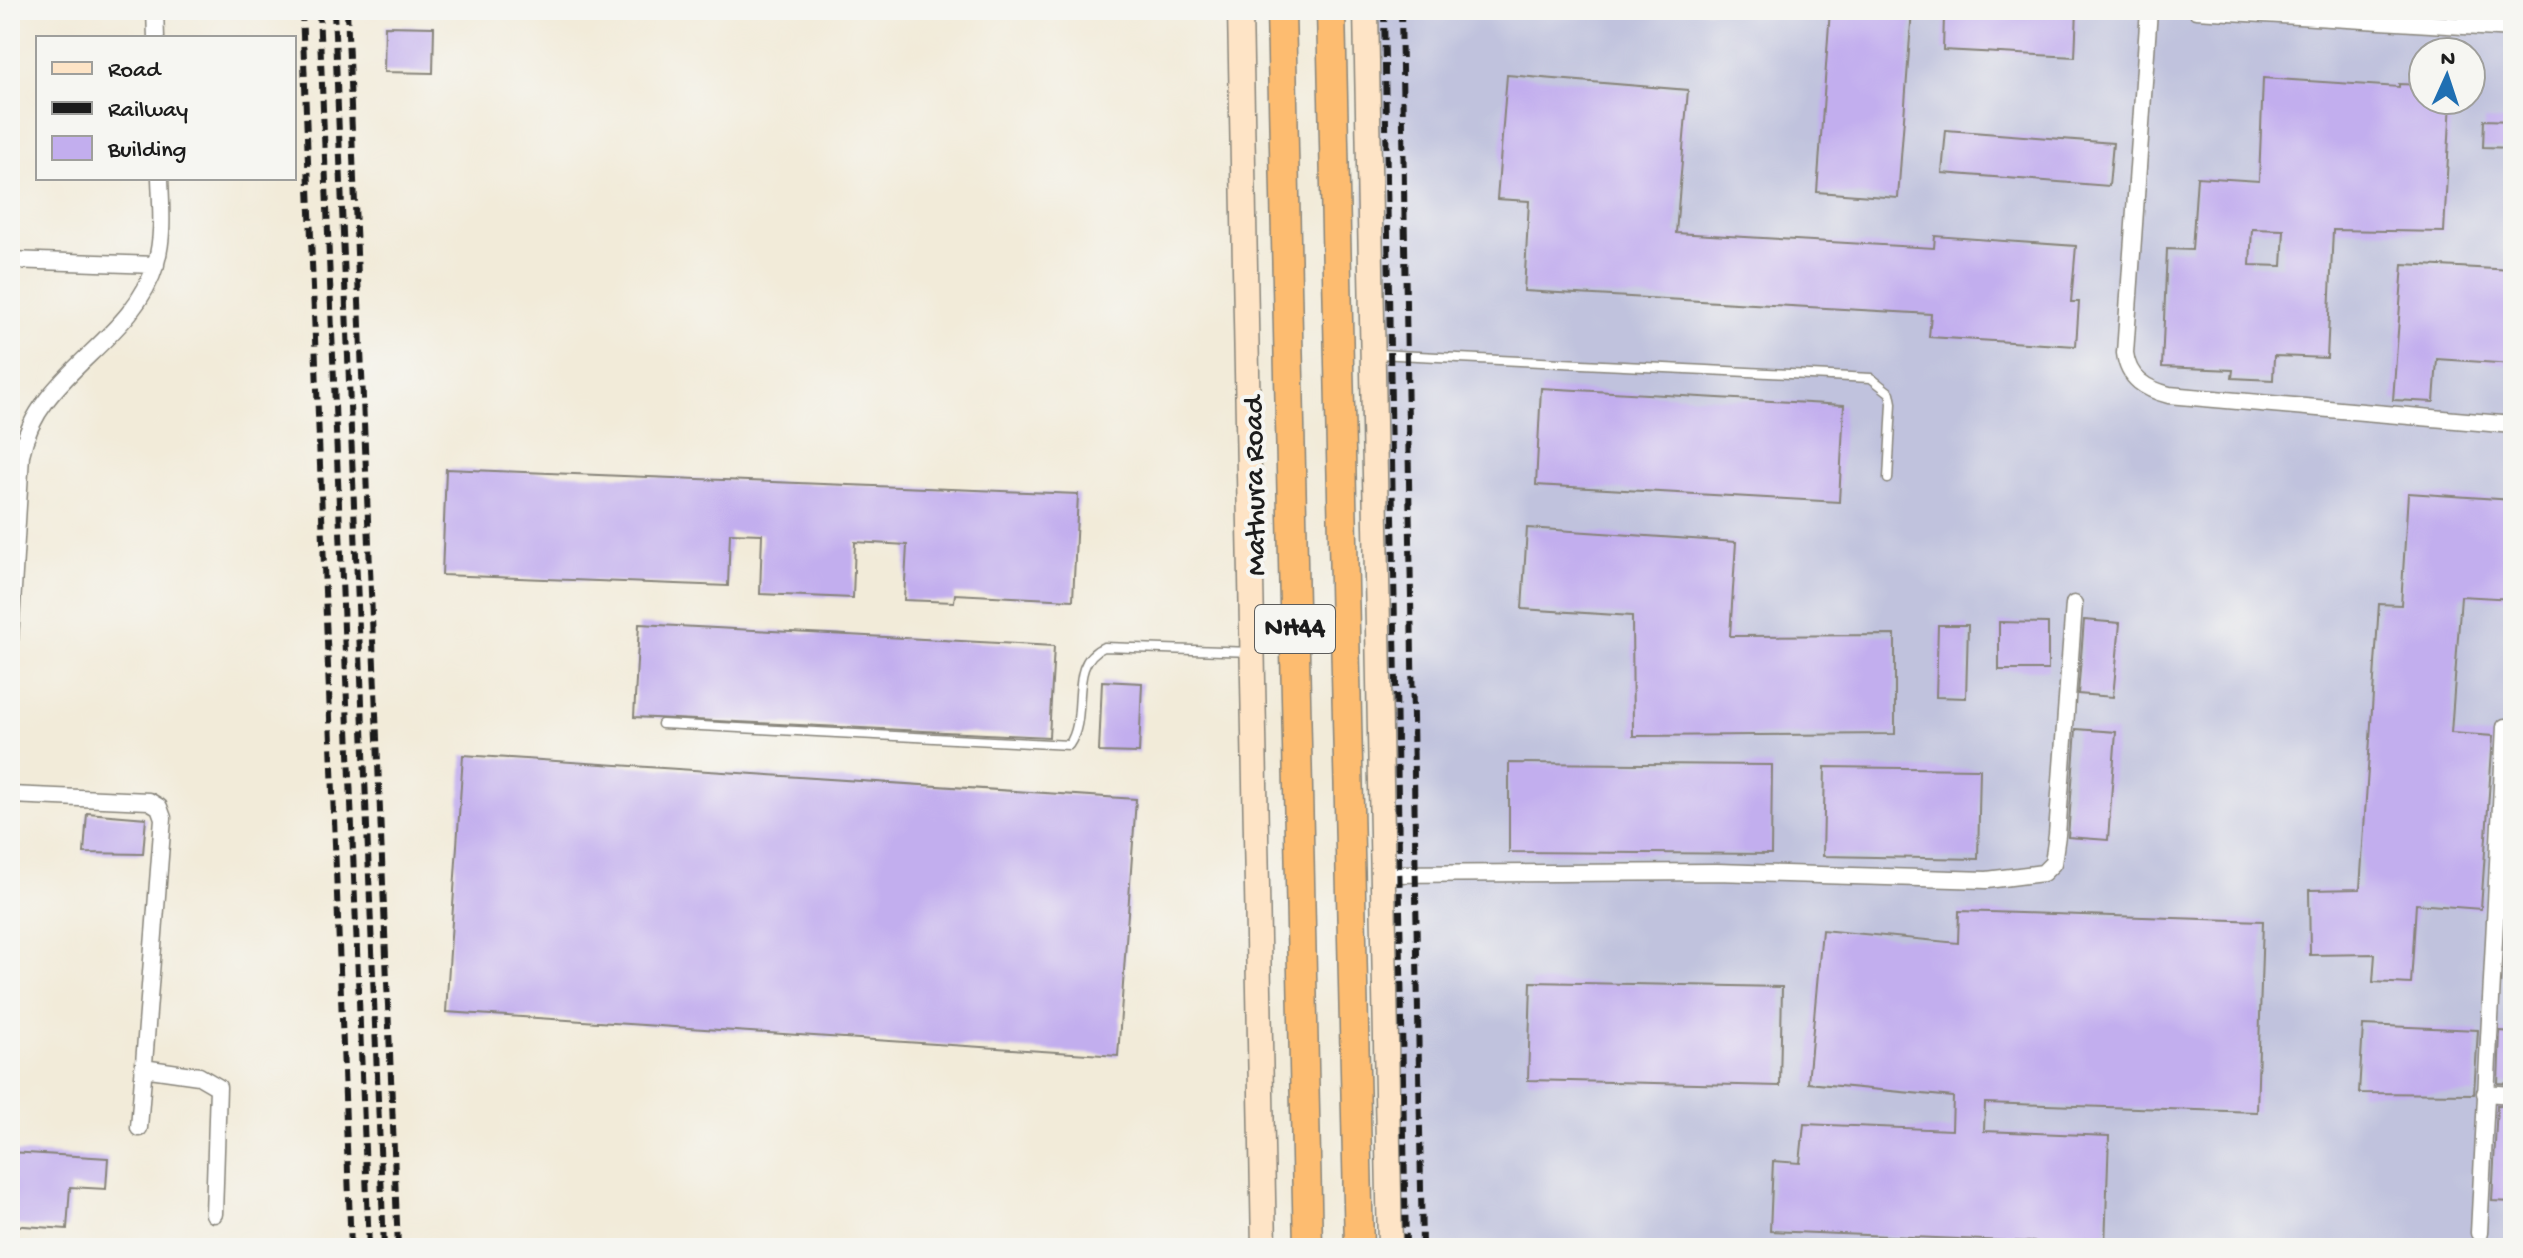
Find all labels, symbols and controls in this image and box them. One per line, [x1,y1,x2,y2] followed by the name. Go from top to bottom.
[36,36,296,180] legend
[2407,36,2487,116] north arrow
[2440,47,2456,73] text: N
[108,57,162,86] text: Road
[108,97,188,126] text: Railway
[107,137,186,166] text: Building
[1238,393,1276,576] street label: Mathura Road
[1255,605,1335,653] road number: NH44

